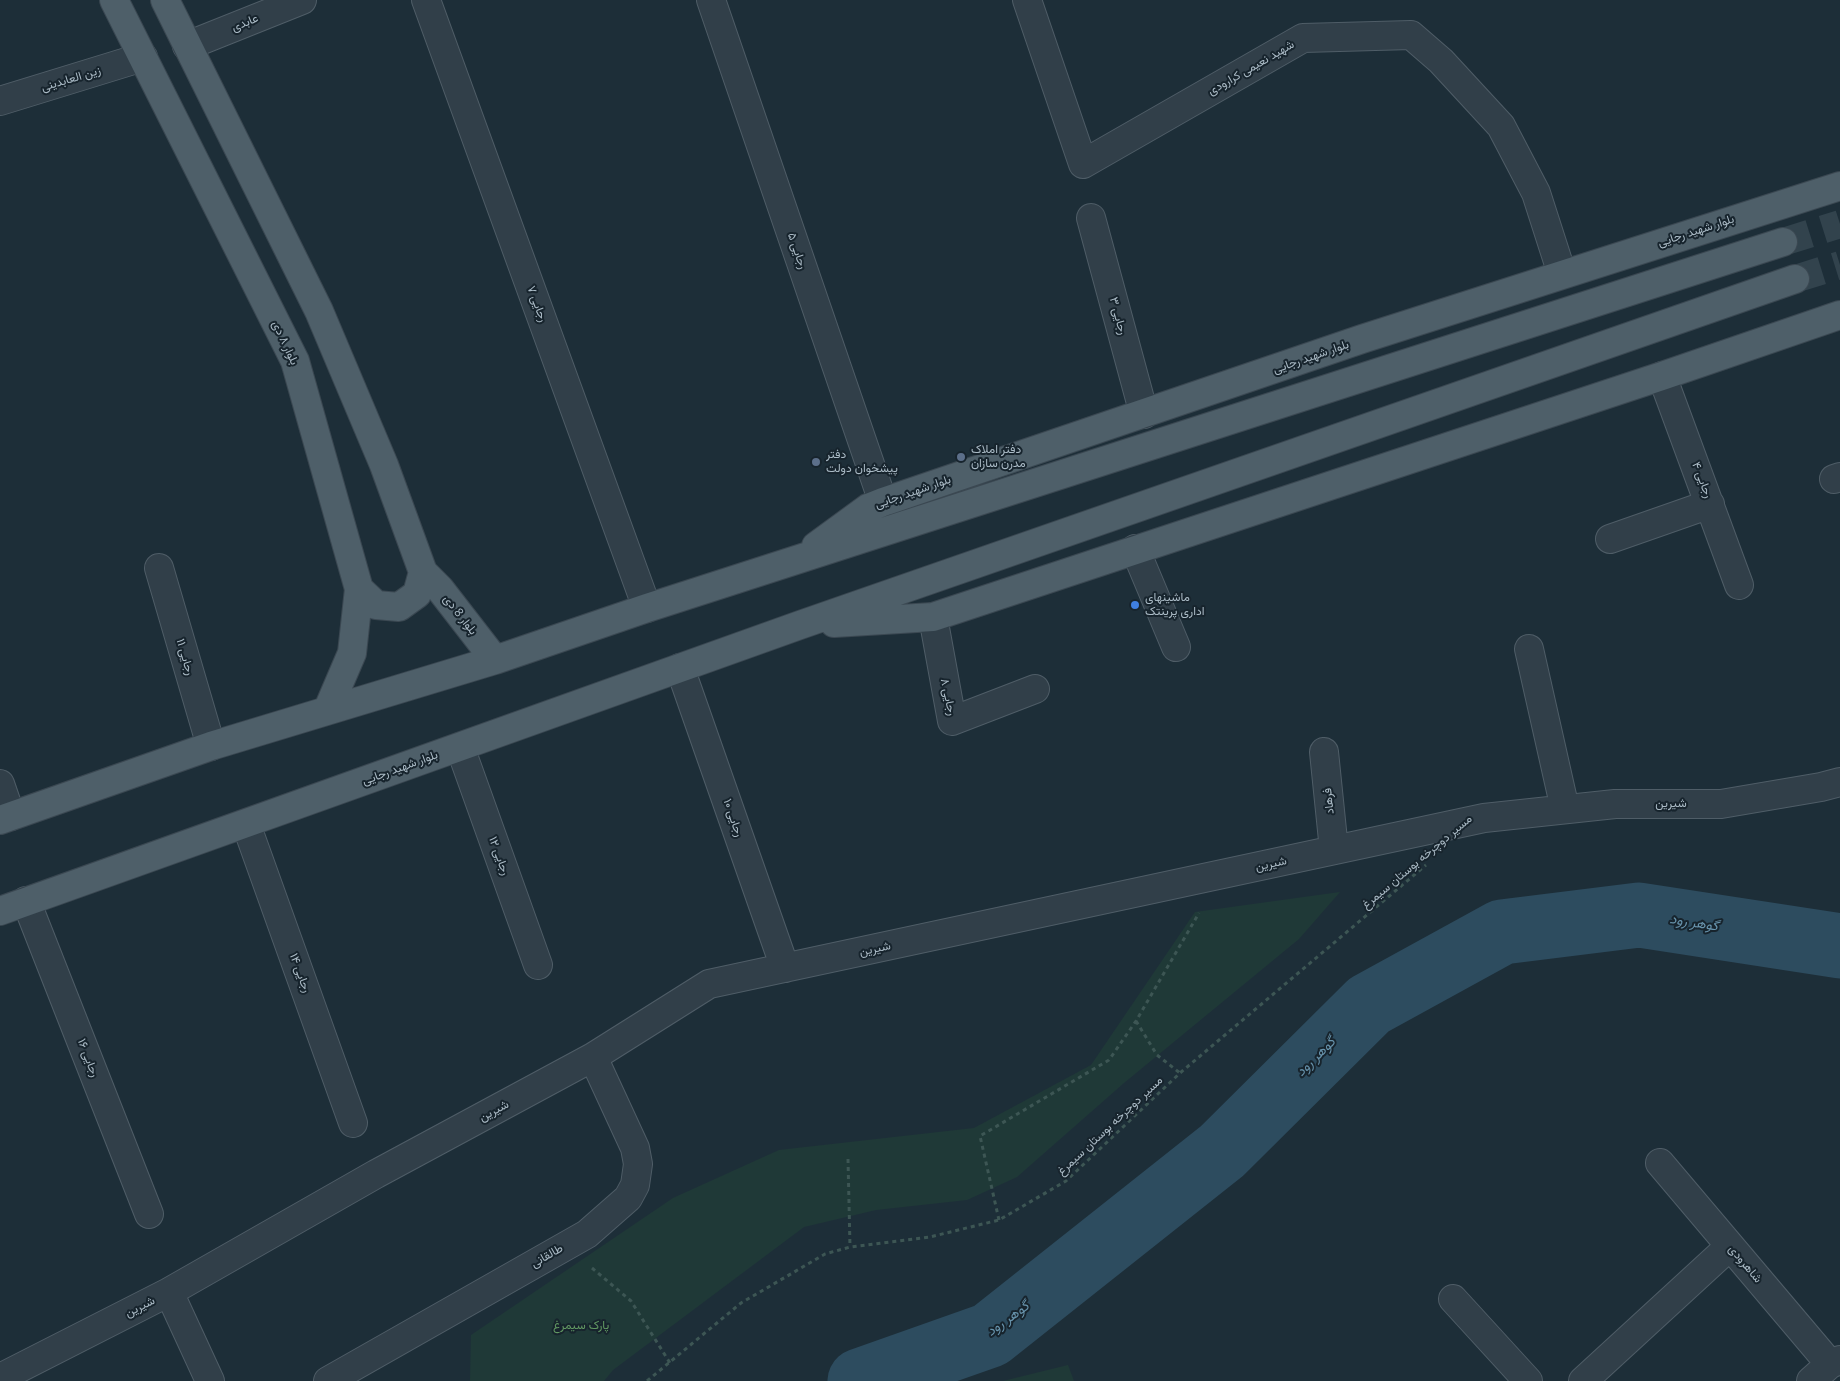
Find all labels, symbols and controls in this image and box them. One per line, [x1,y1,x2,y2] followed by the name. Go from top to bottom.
[229,11,261,35] street label: عابدی
[1205,37,1297,99] street label: شهید نعیمی کرارودی
[39,63,103,95] street label: زین العابدینی
[1656,212,1736,250] street label: بلوار شهید رجایی
[784,231,810,271] street label: رجایی ۵
[524,284,550,324] street label: رجایی ۷
[1106,296,1130,336] street label: رجایی ۳
[269,319,301,367] street label: بلوار ۸ دی
[1271,337,1351,377] street label: بلوار شهید رجایی
[971,443,1026,471] place label: دفتر املاک مدرن سازان
[826,448,898,476] place label: دفتر پیشخوان دولت
[955,451,967,463] marker: دفتر املاک مدرن سازان
[810,456,822,468] marker: دفتر پیشخوان دولت
[1689,460,1715,500] street label: رجایی ۴
[873,472,953,512] street label: بلوار شهید رجایی
[1145,591,1204,619] place label: ماشینهای اداری پرینتک
[440,592,480,638] street label: بلوار 8 دی
[1129,599,1141,611] marker: ماشینهای اداری پرینتک
[173,637,197,677] street label: رجایی ۱۱
[937,677,959,717] street label: رجایی ۸
[360,748,440,788] street label: بلوار شهید رجایی
[1320,787,1338,815] street label: فرهاد
[720,797,746,839] street label: رجایی ۱۰
[1655,797,1687,811] street label: شیرین
[1359,812,1475,912] street label: مسیر دوچرخه بوستان سیمرغ
[485,835,513,877] street label: رجایی ۱۲
[1254,854,1288,874] street label: شیرین
[1669,911,1719,935] water label: گوهر رود
[858,939,892,959] street label: شیرین
[286,951,314,995] street label: رجایی ۱۴
[1293,1034,1339,1080] water label: گوهر رود
[74,1037,102,1079] street label: رجایی ۱۶
[1054,1073,1166,1179] street label: مسیر دوچرخه بوستان سیمرغ
[477,1097,511,1125] street label: شیرین
[528,1241,566,1271] street label: طالقانی
[1725,1242,1765,1286] street label: شاهرودی
[123,1293,157,1321] street label: شیرین
[983,1298,1033,1340] water label: گوهر رود
[553,1319,609,1333] park label: پارک سیمرغ

